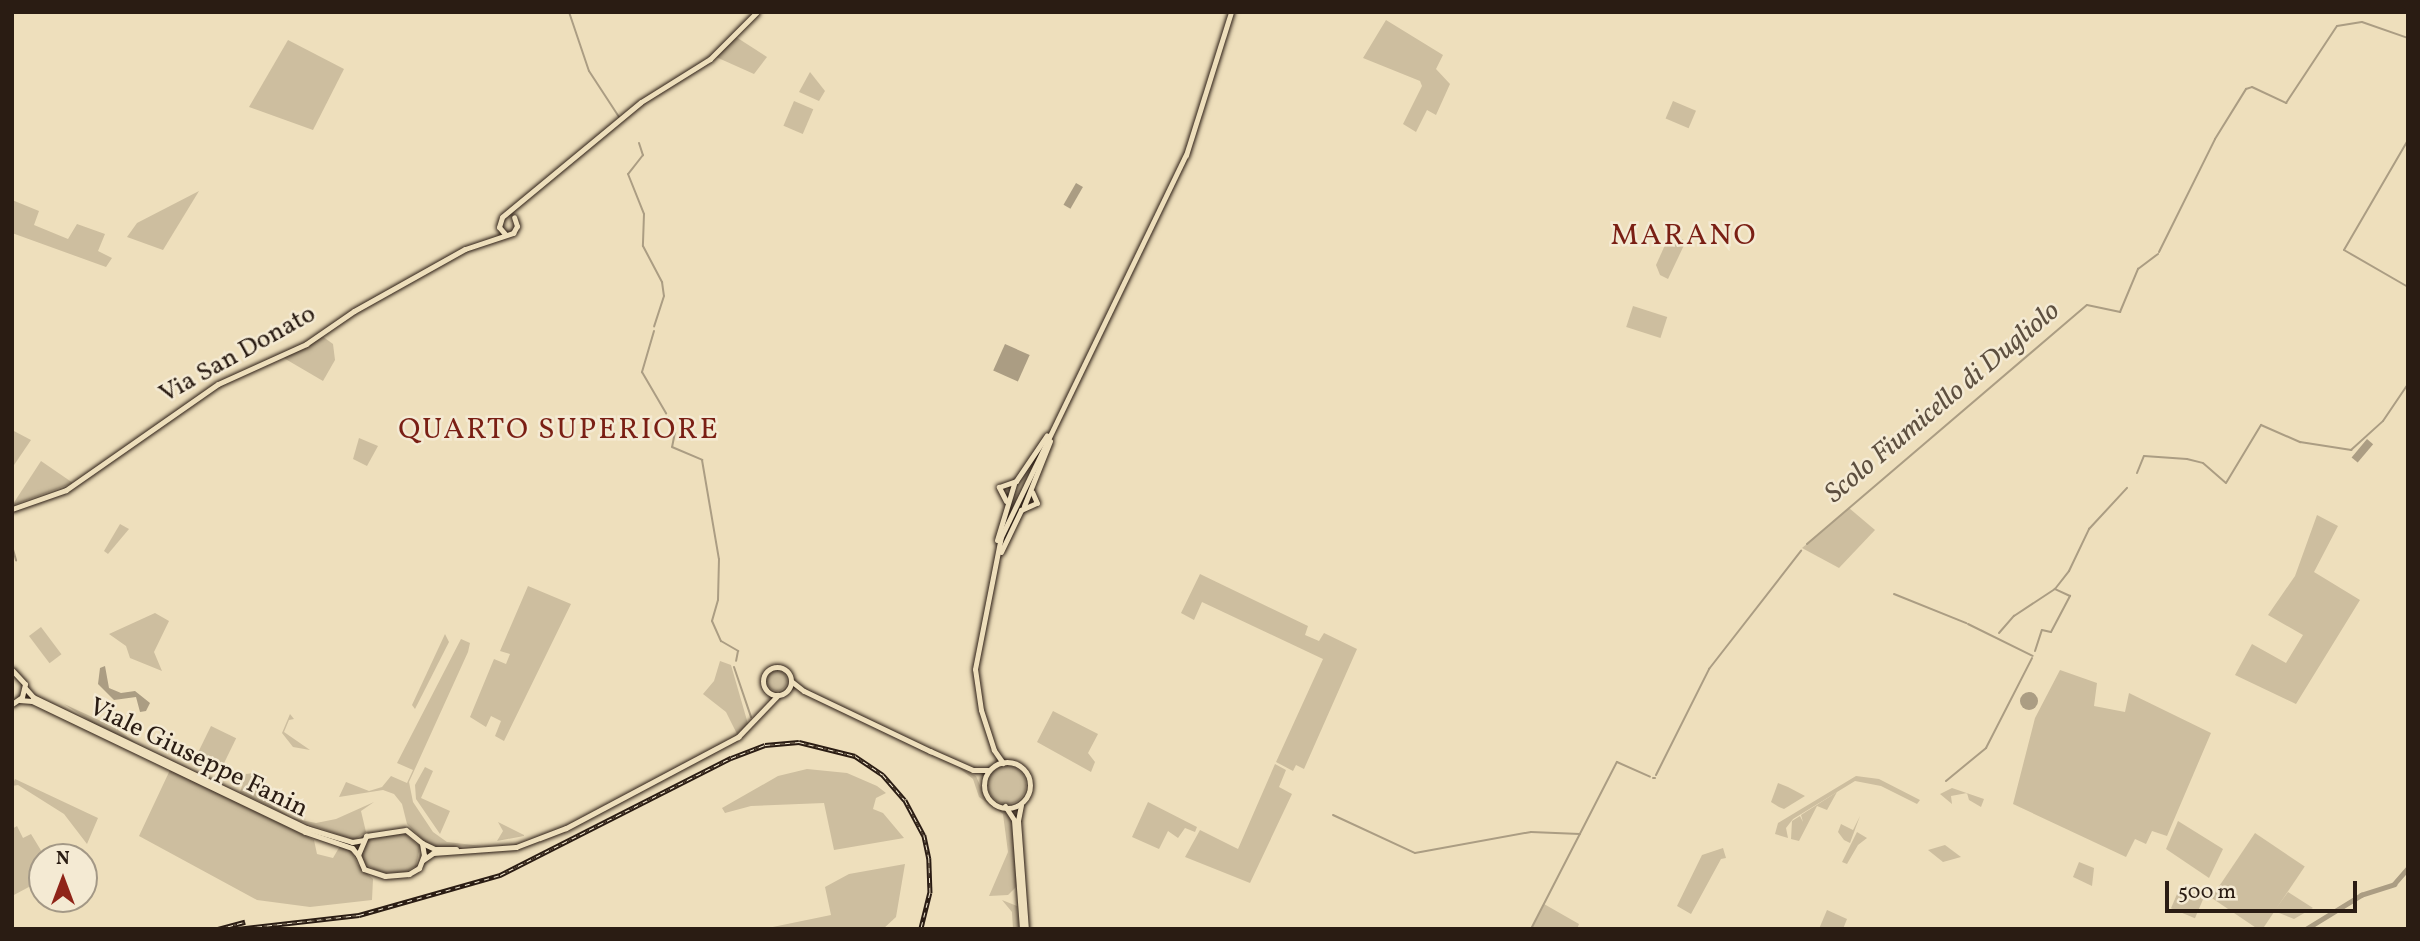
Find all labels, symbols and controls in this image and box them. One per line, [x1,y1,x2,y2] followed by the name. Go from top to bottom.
[1611,218,1757,254] district label: MARANO
[1819,295,2067,511] water label: Scolo Fiumicello di Dugliolo
[154,299,322,411] street label: Via San Donato
[400,412,718,448] district label: QUARTO SUPERIORE
[83,692,313,826] street label: Viale Giuseppe Fanin
[28,843,98,913] north arrow
[56,846,70,872] text: N
[2168,867,2360,911] scale bar
[2178,878,2236,907] text: 500 m

